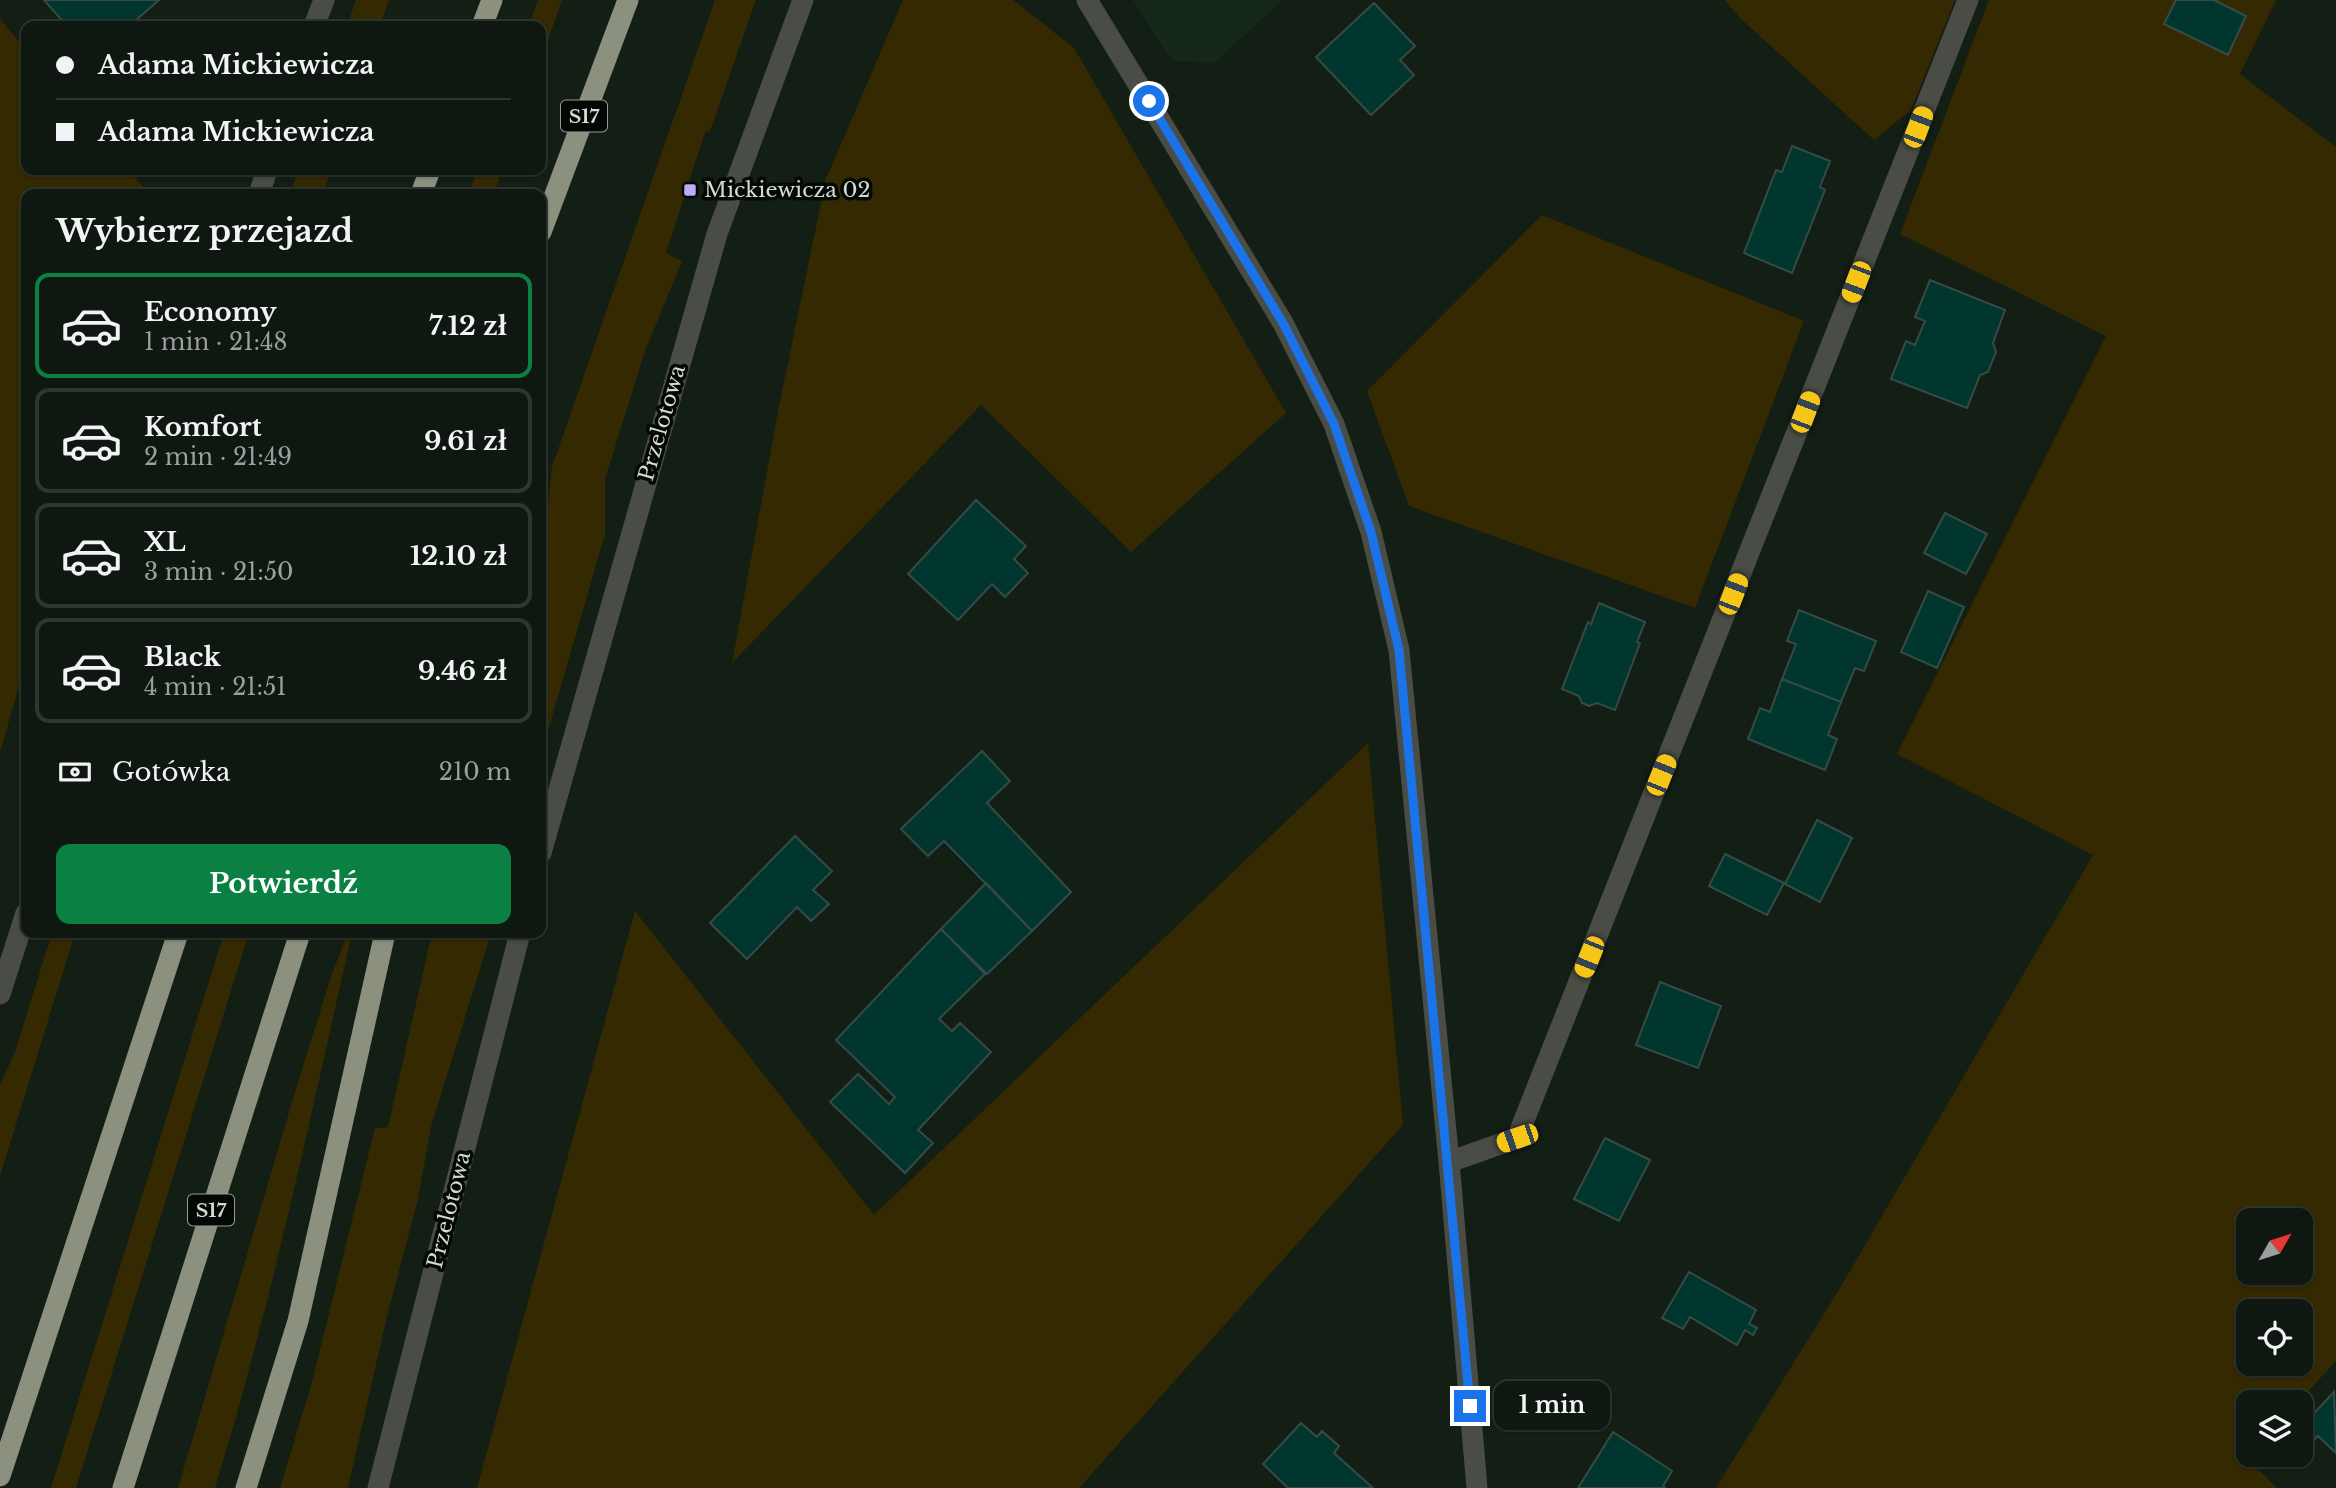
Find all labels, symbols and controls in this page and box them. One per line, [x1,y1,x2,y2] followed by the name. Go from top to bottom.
[98,49,374,81] text: Adama Mickiewicza
[1133,85,1165,117] route start
[561,100,607,132] road number: S17
[1901,104,1936,150] car
[98,116,374,148] text: Adama Mickiewicza
[704,177,871,203] place label: Mickiewicza 02
[682,182,698,198] marker: Mickiewicza 02
[56,211,353,251] text: Wybierz przejazd
[1839,259,1874,305] car
[60,294,123,357] icon: car
[144,296,277,328] text: Economy
[429,310,507,342] text: 7.12 zł
[144,328,287,356] text: 1 min · 21:48
[633,362,691,484] street label: Przelotowa
[1788,389,1823,435] car
[60,409,123,472] icon: car
[144,411,262,443] text: Komfort
[424,425,507,457] text: 9.61 zł
[144,443,292,471] text: 2 min · 21:49
[60,524,123,587] icon: car
[144,526,186,558] text: XL
[410,540,507,572] text: 12.10 zł
[144,558,293,586] text: 3 min · 21:50
[1716,571,1751,617] car
[60,639,123,702] icon: car
[144,641,221,673] text: Black
[418,655,507,687] text: 9.46 zł
[144,673,287,701] text: 4 min · 21:51
[1644,752,1679,798] car
[56,753,94,791] icon: cash
[112,756,230,788] text: Gotówka
[439,758,511,786] text: 210 m
[56,844,511,924] button: Potwierdź
[1572,934,1607,980] car
[1494,1121,1541,1155] car
[422,1149,476,1271] street label: Przelotowa
[188,1194,234,1226] road number: S17
[2236,1208,2314,1284] north arrow
[2236,1208,2313,1467] map controls
[2236,1299,2313,1376] button: locate
[1494,1382,1610,1430] callout: 1 min
[1454,1390,1486,1422] route end
[2236,1390,2313,1467] button: layers
[1519,1391,1585,1419] text: 1 min

